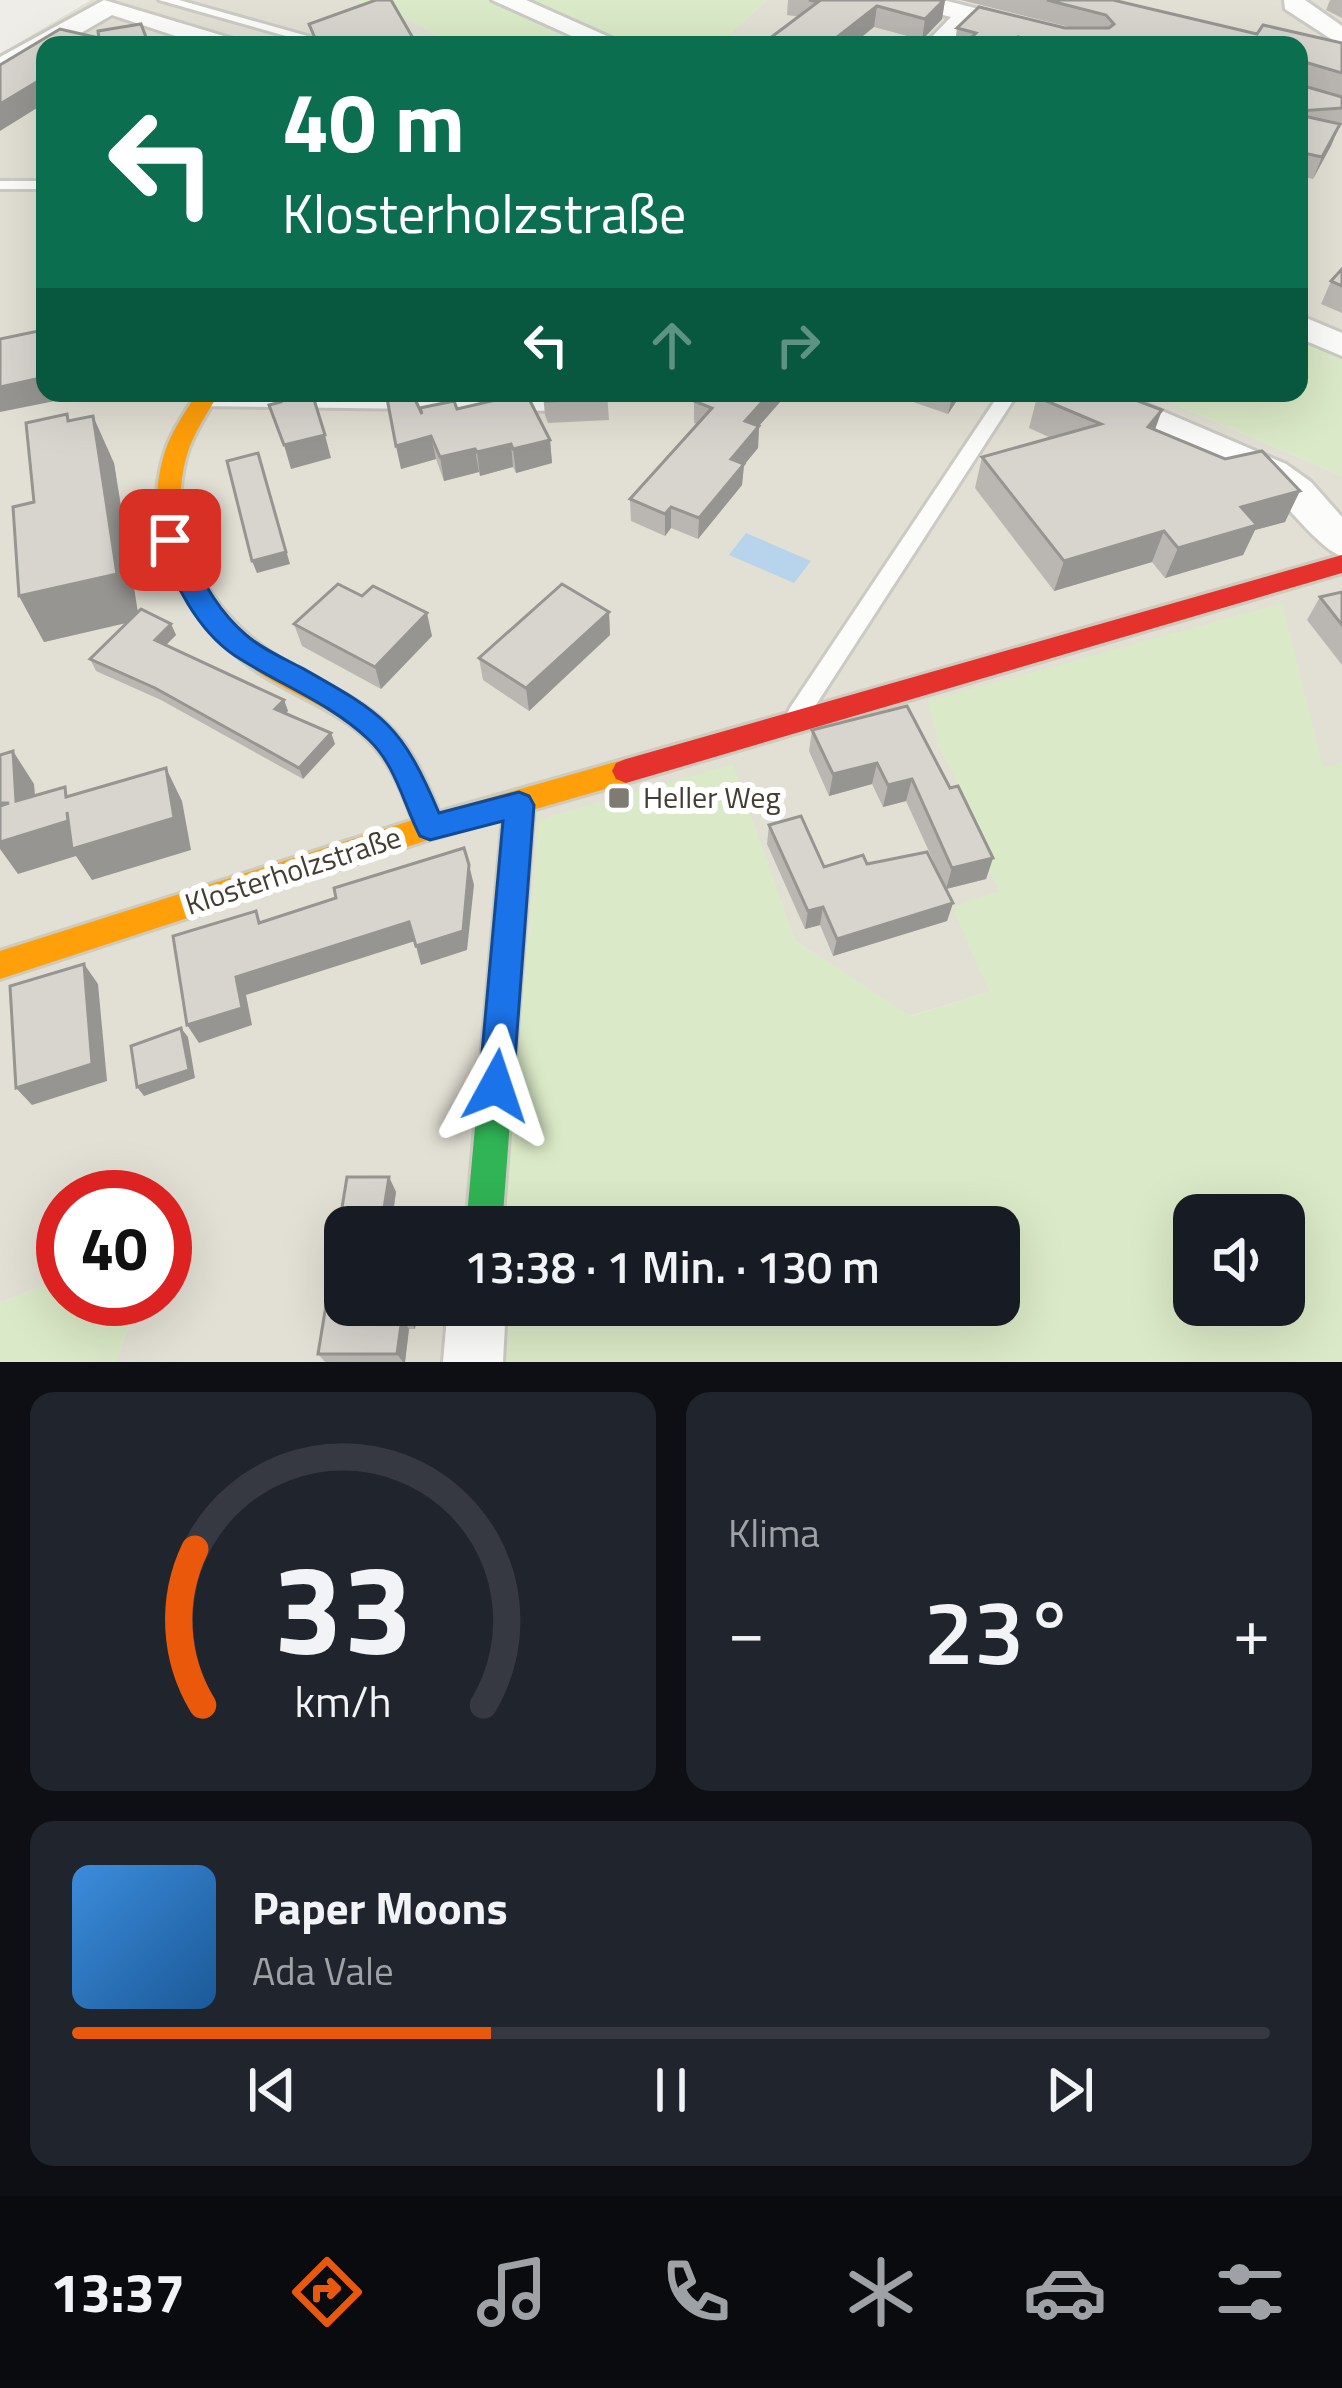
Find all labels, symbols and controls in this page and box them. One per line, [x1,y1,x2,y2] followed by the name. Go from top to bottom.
[282,57,465,185] text: 40 m
[84,84,240,240] icon: left
[282,172,686,254] text: Klosterholzstraße
[513,312,579,378] icon: left
[639,312,705,378] icon: ahead
[765,312,831,378] icon: right
[119,489,221,591] pin
[137,507,203,573] icon: arrive
[643,774,781,820] place label: Heller Weg
[606,785,632,811] marker: Heller Weg
[179,813,407,927] street label: Klosterholzstraße
[433,1023,559,1149] position arrow
[36,1170,192,1326] speed limit sign: 40
[1173,1194,1305,1326] map controls
[1173,1194,1305,1326] button: sound
[464,1232,880,1300] text: 13:38 · 1 Min. · 130 m
[728,1503,820,1562] text: Klima
[273,1513,413,1702] text: 33
[923,1562,1075,1699] text: 23°
[728,1580,765,1681] text: −
[1233,1580,1270,1681] text: +
[294,1667,392,1733] text: km/h
[252,1873,508,1941] text: Paper Moons
[252,1941,394,2000] text: Ada Vale
[239,2057,305,2123] icon: previous
[638,2057,704,2123] icon: pause
[1037,2057,1103,2123] icon: next
[285,2250,369,2334] icon: directions
[470,2250,554,2334] icon: music
[654,2250,738,2334] icon: phone
[839,2250,923,2334] icon: climate
[1023,2250,1107,2334] icon: car
[1208,2250,1292,2334] icon: filters
[50,2251,185,2333] text: 13:37

